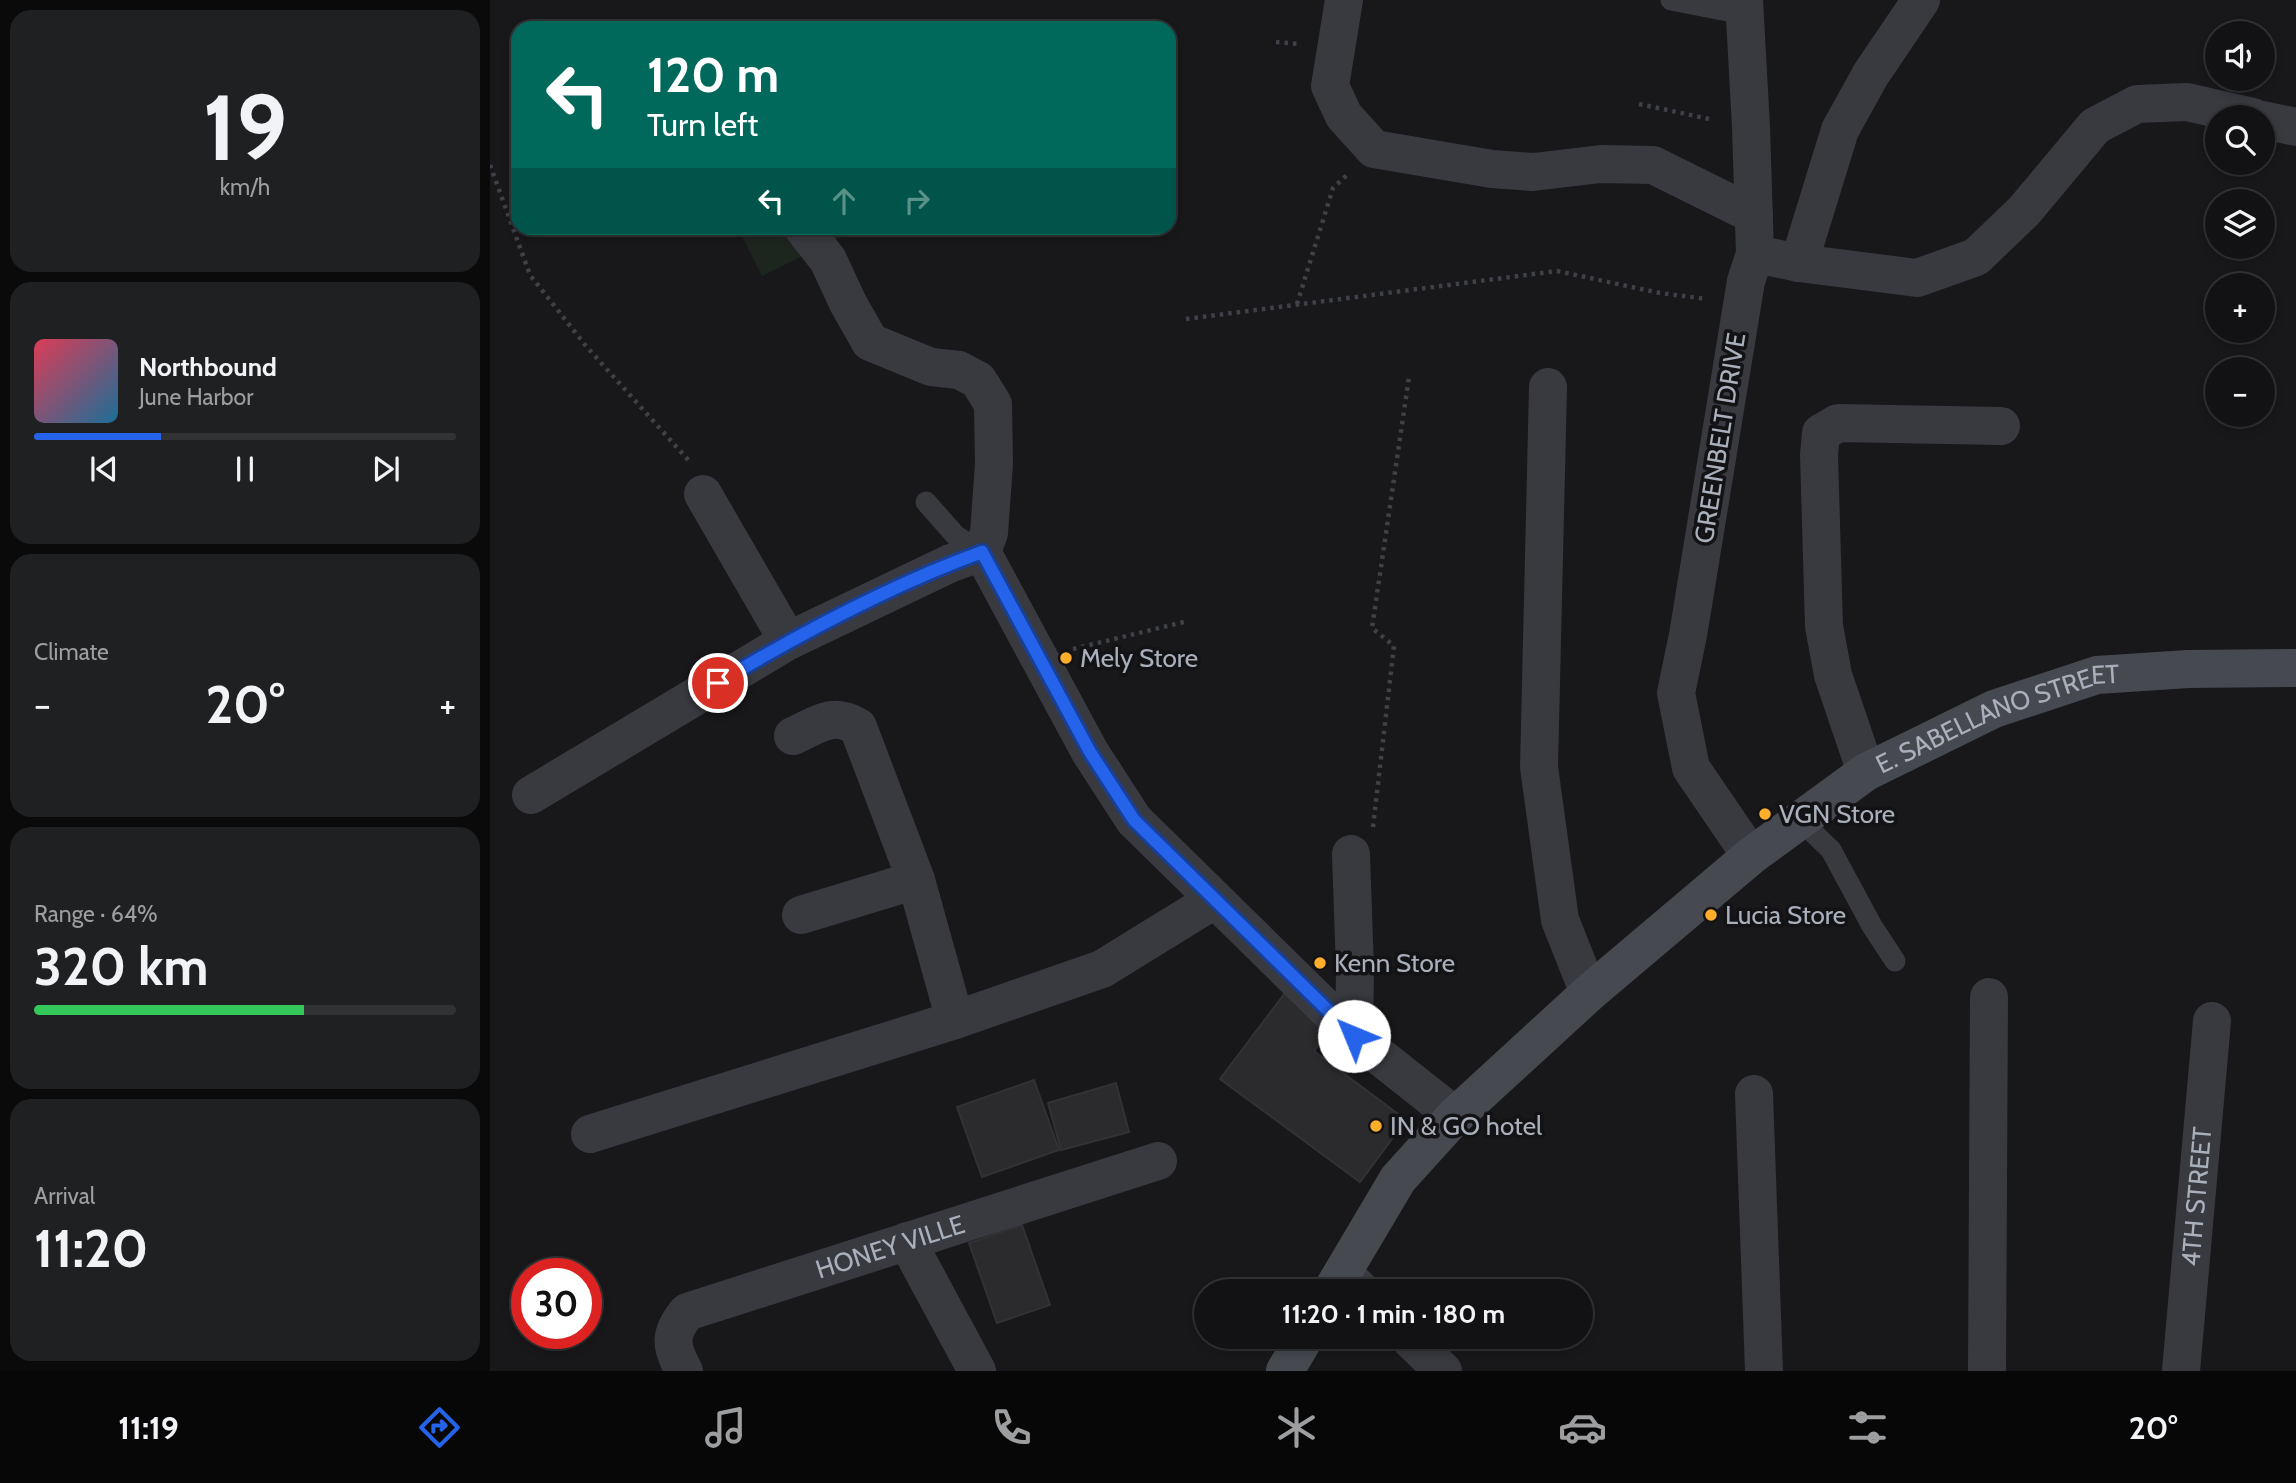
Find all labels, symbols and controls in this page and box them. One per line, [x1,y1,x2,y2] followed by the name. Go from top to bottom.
[2205,21,2275,427] map controls
[2205,21,2275,91] button: sound
[647,45,779,104] text: 120 m
[532,49,623,140] icon: left
[203,72,287,183] text: 19
[647,105,758,144] text: Turn left
[2205,105,2275,175] button: search
[220,173,270,201] text: km/h
[752,182,790,220] icon: left
[825,182,863,220] icon: ahead
[898,182,936,220] icon: right
[2205,189,2275,259] button: layers
[2205,273,2275,343] button: +
[1688,330,1752,546] street label: GREENBELT DRIVE
[139,351,277,383] text: Northbound
[2205,357,2275,427] button: −
[139,383,253,411] text: June Harbor
[85,450,123,488] icon: previous
[226,450,264,488] icon: pause
[367,450,405,488] icon: next
[34,638,109,666] text: Climate
[1080,642,1198,674] place label: Mely Store
[1058,650,1074,666] marker: Mely Store
[688,653,748,713] pin
[1871,658,2120,781] street label: E. SABELLANO STREET
[699,664,737,702] icon: arrive
[205,673,285,736] text: 20°
[34,681,51,728] text: −
[439,681,456,728] text: +
[1779,798,1895,830] place label: VGN Store
[1757,806,1773,822] marker: VGN Store
[1725,899,1846,931] place label: Lucia Store
[34,900,158,928] text: Range · 64%
[1703,907,1719,923] marker: Lucia Store
[34,935,208,998] text: 320 km
[1334,947,1455,979] place label: Kenn Store
[1312,955,1328,971] marker: Kenn Store
[1317,999,1391,1073] position arrow
[1390,1110,1542,1142] place label: IN & GO hotel
[1368,1118,1384,1134] marker: IN & GO hotel
[2174,1125,2219,1268] street label: 4TH STREET
[34,1182,95,1210] text: Arrival
[812,1208,969,1286] street label: HONEY VILLE
[34,1217,148,1280] text: 11:20
[511,1258,602,1349] speed limit sign: 30
[1282,1298,1505,1330] text: 11:20 · 1 min · 180 m
[415,1403,464,1452] icon: directions
[701,1403,750,1452] icon: music
[987,1403,1036,1452] icon: phone
[1272,1403,1321,1452] icon: climate
[1558,1403,1607,1452] icon: car
[1843,1403,1892,1452] icon: filters
[118,1408,179,1447] text: 11:19
[2129,1408,2178,1447] text: 20°

